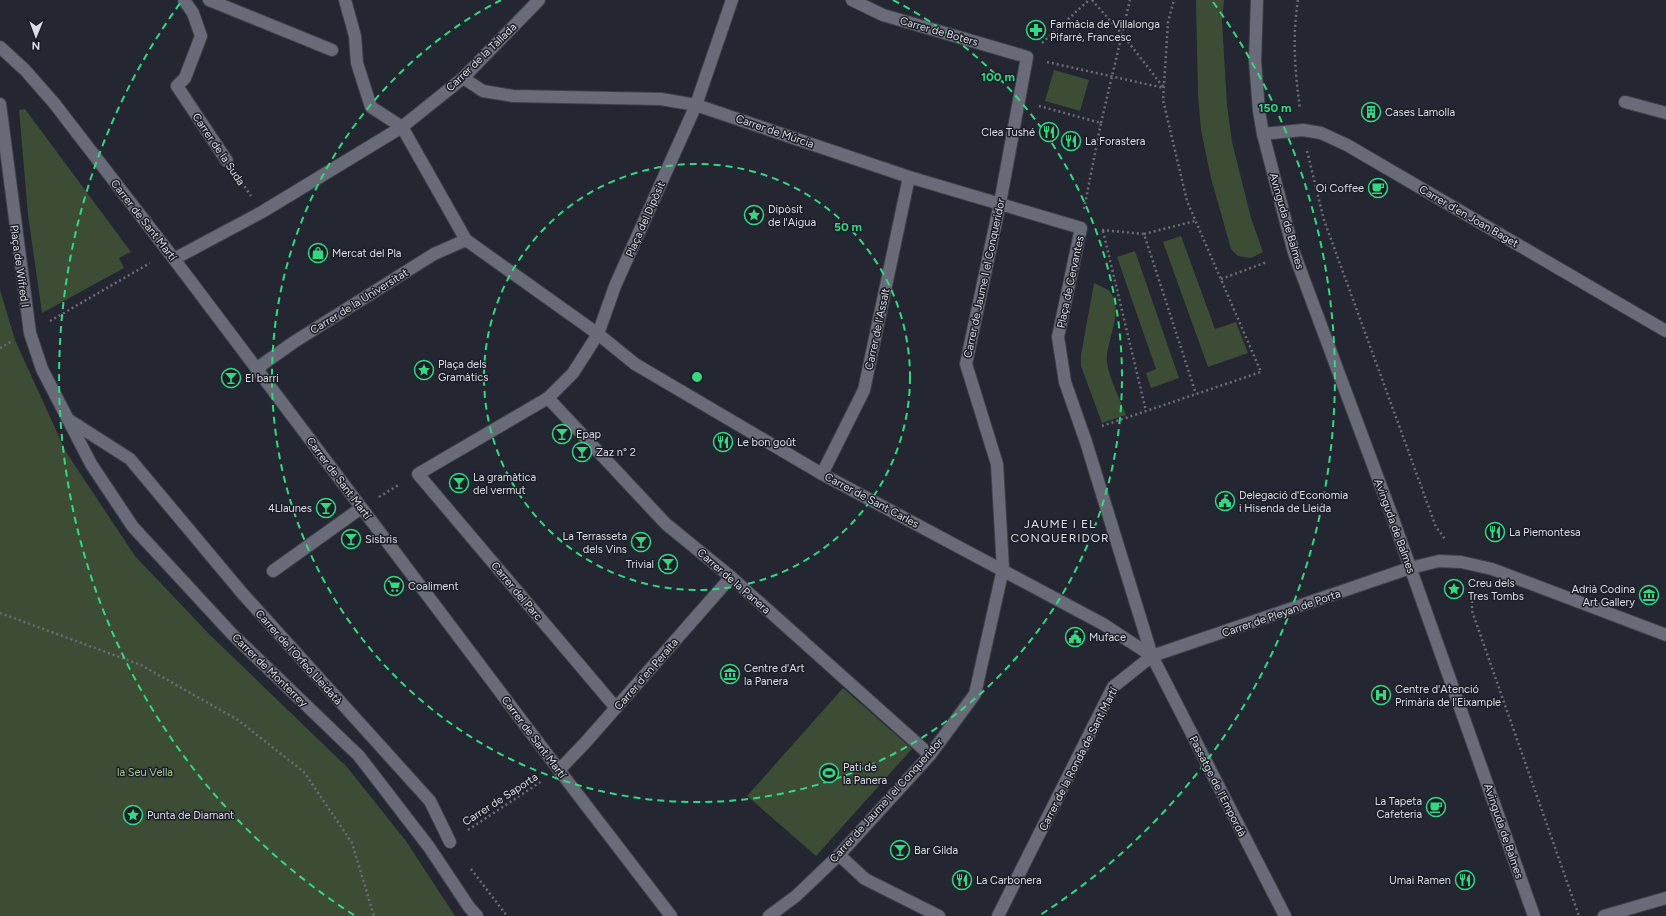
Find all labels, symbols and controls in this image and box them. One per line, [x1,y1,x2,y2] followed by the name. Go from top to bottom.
[898,14,979,49] street label: Carrer de Boters
[16,16,56,56] north arrow
[1050,18,1160,44] place label: Farmàcia de Villalonga Pifarré, Francesc
[1025,19,1047,41] pharmacy icon: Farmàcia de Villalonga Pifarré, Francesc
[443,20,519,94] street label: Carrer de la Tallada
[31,39,40,52] text: N
[981,70,1015,84] text: 100 m
[1258,101,1292,115] text: 150 m
[1360,101,1382,123] building icon: Cases Lamolla
[1385,106,1455,119] place label: Cases Lamolla
[190,111,248,188] street label: Carrer de la Suda
[734,112,816,151] street label: Carrer de Múrcia
[1038,121,1060,143] restaurant icon: Clea Tushé
[981,126,1035,139] place label: Clea Tushé
[1060,130,1082,152] restaurant icon: La Forastera
[1085,135,1145,148] place label: La Forastera
[1267,172,1306,271] street label: Avinguda de Balmes
[108,177,180,264] street label: Carrer de Sant Martí
[1367,177,1389,199] cafe icon: Oi Coffee
[623,180,668,259] street label: Plaça del Dipòsit
[1316,182,1364,195] place label: Oi Coffee
[1417,183,1521,250] street label: Carrer d'en Joan Baget
[961,197,1008,359] street label: Carrer de Jaume I el Conqueridor
[768,203,816,229] place label: Dipòsit de l'Aigua
[743,204,765,226] place icon: Dipòsit de l'Aigua
[834,220,862,234] text: 50 m
[7,224,32,308] street label: Plaça de Wifred I
[1054,235,1087,329] street label: Plaça de Cervantes
[307,242,329,264] shop icon: Mercat del Pla
[332,247,401,260] place label: Mercat del Pla
[308,266,410,337] street label: Carrer de la Universitat
[862,287,892,371] street label: Carrer de l'Assalt
[438,358,488,384] place label: Plaça dels Gramàtics
[413,359,435,381] place icon: Plaça dels Gramàtics
[220,367,242,389] bar icon: El barri
[690,370,704,384] centre of rings
[245,372,279,385] place label: El barri
[551,423,573,445] bar icon: Epap
[576,428,602,441] place label: Epap
[712,431,734,453] restaurant icon: Le bon goût
[304,435,374,522] street label: Carrer de Sant Martí
[737,436,796,449] place label: Le bon goût
[571,441,593,463] bar icon: Zaz n° 2
[596,446,636,459] place label: Zaz n° 2
[822,470,921,531] street label: Carrer de Sant Carles
[473,471,536,497] place label: La gramàtica del vermut
[448,472,470,494] bar icon: La gramàtica del vermut
[1371,477,1418,575] street label: Avinguda de Balmes
[1239,489,1348,515] place label: Delegació d'Economia i Hisenda de Lleida
[1214,490,1236,512] public building icon: Delegació d'Economia i Hisenda de Lleida
[315,497,337,519] bar icon: 4Llaunes
[268,502,312,515] place label: 4Llaunes
[1010,517,1110,545] district label: JAUME I EL CONQUERIDOR
[1484,521,1506,543] restaurant icon: La Piemontesa
[1509,526,1581,539] place label: La Piemontesa
[340,528,362,550] bar icon: Sisbris
[563,530,627,556] place label: La Terrasseta dels Vins
[630,531,652,553] bar icon: La Terrasseta dels Vins
[365,533,397,546] place label: Sisbris
[694,546,773,617] street label: Carrer de la Panera
[657,553,679,575] bar icon: Trivial
[626,558,654,571] place label: Trivial
[488,559,545,623] street label: Carrer del Parc
[383,575,405,597] supermarket icon: Coaliment
[1468,577,1524,603] place label: Creu dels Tres Tombs
[1443,578,1465,600] place icon: Creu dels Tres Tombs
[408,580,459,593] place label: Coaliment
[1572,583,1635,609] place label: Adrià Codina Art Gallery
[1638,584,1660,606] museum icon: Adrià Codina Art Gallery
[1220,587,1342,640] street label: Carrer de Pleyan de Porta
[253,607,345,707] street label: Carrer de l'Orfeó Lleidatà
[1064,626,1086,648] public building icon: Muface
[229,631,310,710] street label: Carrer de Monterrey
[1089,631,1126,644] place label: Muface
[612,636,681,713] street label: Carrer d'en Peralta
[744,662,805,688] place label: Centre d'Art la Panera
[719,663,741,685] museum icon: Centre d'Art la Panera
[1395,683,1501,709] place label: Centre d'Atenció Primària de l'Eixample
[1370,684,1392,706] hospital icon: Centre d'Atenció Primària de l'Eixample
[1036,685,1121,833] street label: Carrer de la Ronda de Sant Martí
[499,694,569,781] street label: Carrer de Sant Martí
[1186,734,1249,839] street label: Passatge de l'Empordà
[827,735,946,865] street label: Carrer de Jaume I el Conqueridor
[843,761,887,787] place label: Pati de la Panera
[818,762,840,784] sports icon: Pati de la Panera
[117,766,173,779] park label: la Seu Vella
[460,770,540,829] street label: Carrer de Saporta
[1481,782,1526,880] street label: Avinguda de Balmes
[1375,795,1422,821] place label: La Tapeta Cafeteria
[1425,796,1447,818] cafe icon: La Tapeta Cafeteria
[122,804,144,826] place icon: Punta de Diamant
[147,809,234,822] place label: Punta de Diamant
[889,839,911,861] bar icon: Bar Gilda
[914,844,958,857] place label: Bar Gilda
[951,869,973,891] restaurant icon: La Carbonera
[1454,869,1476,891] restaurant icon: Umai Ramen
[976,874,1042,887] place label: La Carbonera
[1389,874,1451,887] place label: Umai Ramen

